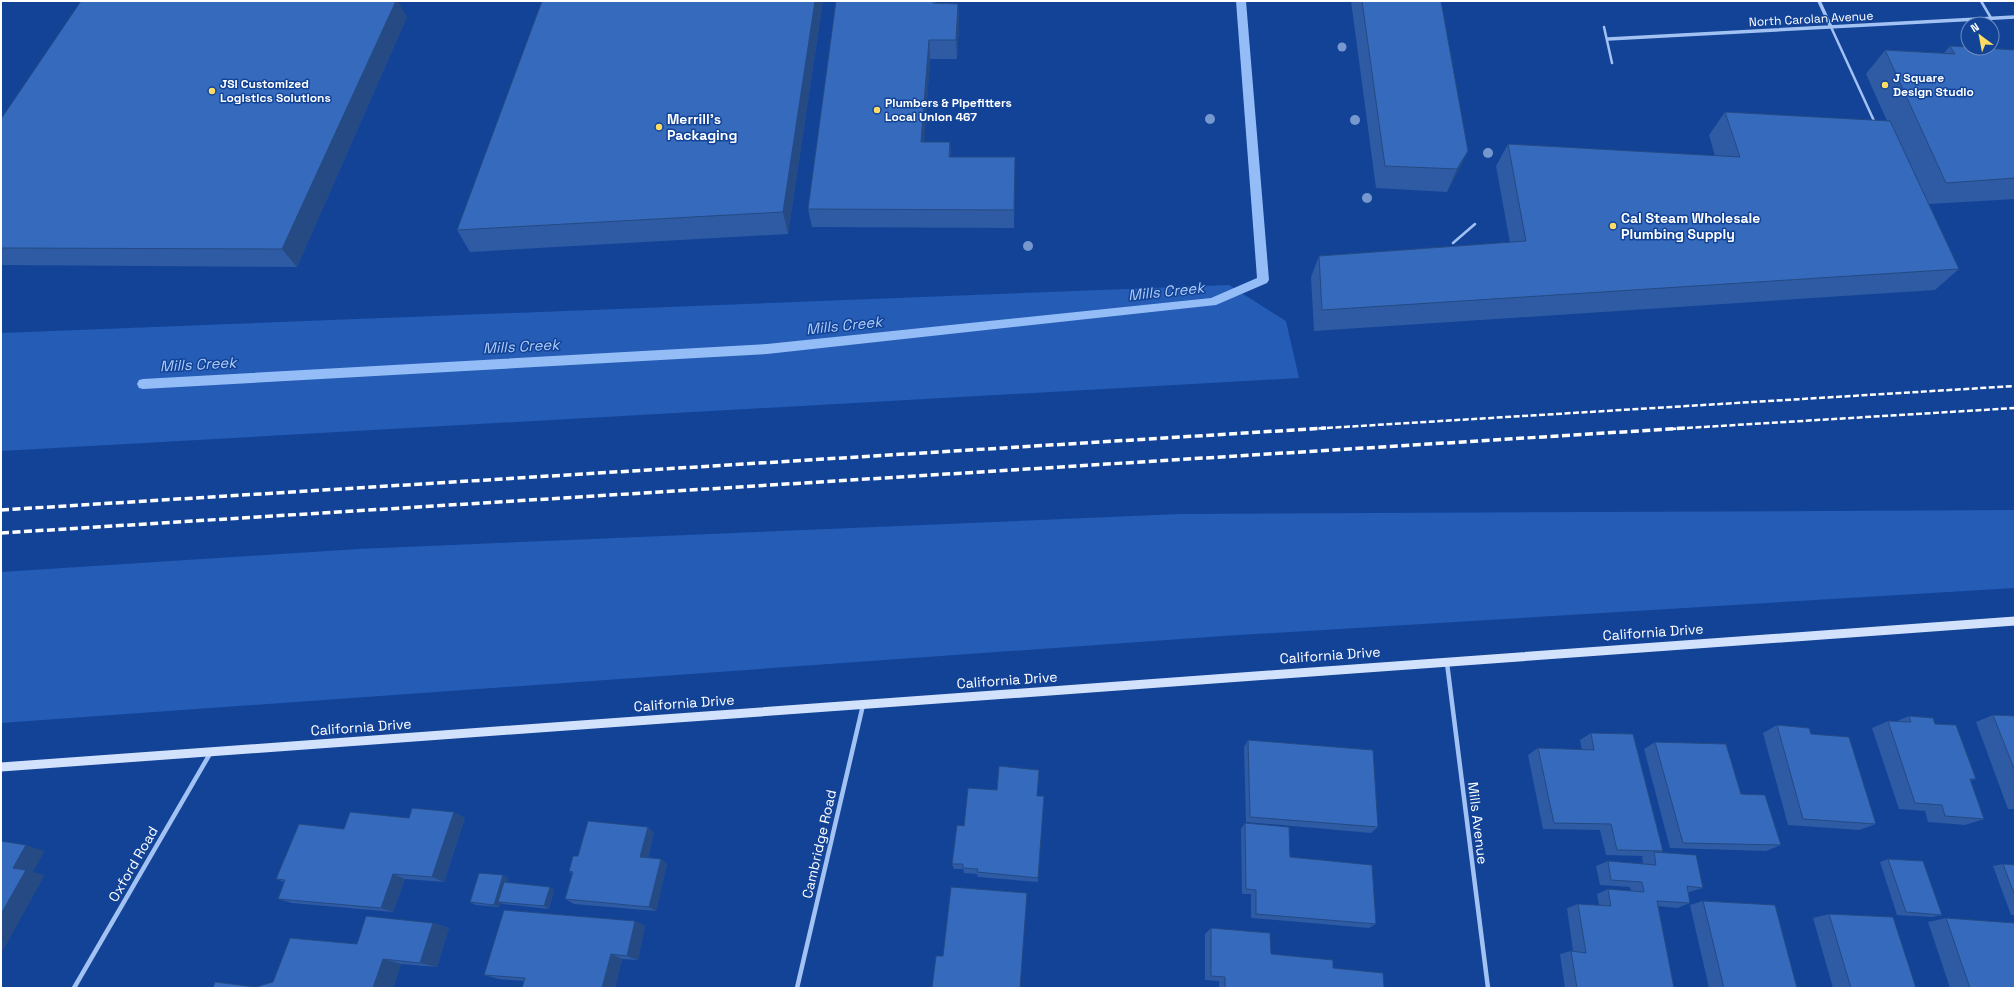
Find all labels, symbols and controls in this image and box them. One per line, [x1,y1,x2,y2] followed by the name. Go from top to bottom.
[1748,8,1874,30] street label: North Carolan Avenue
[1960,16,2000,56] north arrow
[1968,20,1982,35] text: N
[1893,70,1974,100] place label: J Square Design Studio
[220,76,331,106] place label: JSI Customized Logistics Solutions
[1880,80,1890,90] marker: J Square Design Studio
[207,86,217,96] marker: JSI Customized Logistics Solutions
[885,95,1012,125] place label: Plumbers & Pipefitters Local Union 467
[872,105,882,115] marker: Plumbers & Pipefitters Local Union 467
[667,110,737,144] place label: Merrill’s Packaging
[654,122,664,132] marker: Merrill’s Packaging
[1621,209,1760,243] place label: Cal Steam Wholesale Plumbing Supply
[1608,221,1618,231] marker: Cal Steam Wholesale Plumbing Supply
[1127,277,1207,304] water label: Mills Creek
[805,311,885,338] water label: Mills Creek
[482,334,562,357] water label: Mills Creek
[159,352,239,375] water label: Mills Creek
[1602,620,1704,644] street label: California Drive
[1279,643,1381,667] street label: California Drive
[956,668,1058,692] street label: California Drive
[633,691,735,715] street label: California Drive
[310,715,412,739] street label: California Drive
[1464,781,1492,865] street label: Mills Avenue
[798,788,840,900] street label: Cambridge Road
[104,823,162,905] street label: Oxford Road

